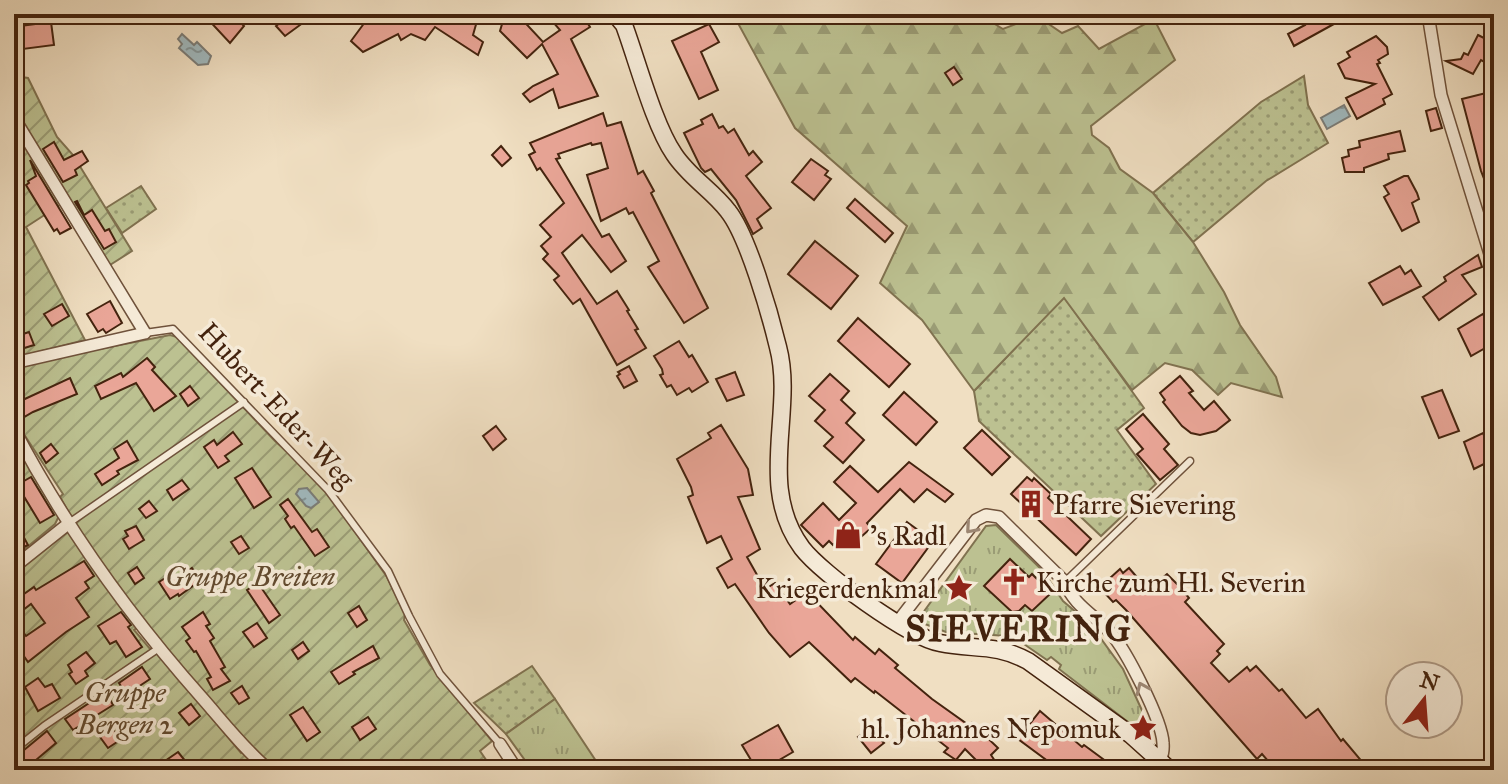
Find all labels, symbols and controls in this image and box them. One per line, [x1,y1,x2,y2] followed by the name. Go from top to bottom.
[191,315,363,496] street label: Hubert-Eder-Weg
[1053,487,1236,522] place label: Pfarre Sievering
[1016,489,1046,519] building icon: Pfarre Sievering
[870,518,947,553] place label: 's Radl
[966,519,981,534] one-way arrow
[833,520,863,550] shop icon: 's Radl
[165,559,335,594] park label: Gruppe Breiten
[1036,565,1306,600] place label: Kirche zum Hl. Severin
[999,567,1029,597] church icon: Kirche zum Hl. Severin
[756,571,937,606] place label: Kriegerdenkmal
[944,573,974,603] place icon: Kriegerdenkmal
[905,607,1133,651] district label: SIEVERING
[1384,660,1464,740] north arrow
[1417,666,1443,697] text: N
[75,675,173,742] park label: Gruppe Bergen 2
[1136,682,1152,696] one-way arrow
[861,711,1121,746] place label: hl. Johannes Nepomuk
[1128,713,1158,743] place icon: hl. Johannes Nepomuk

